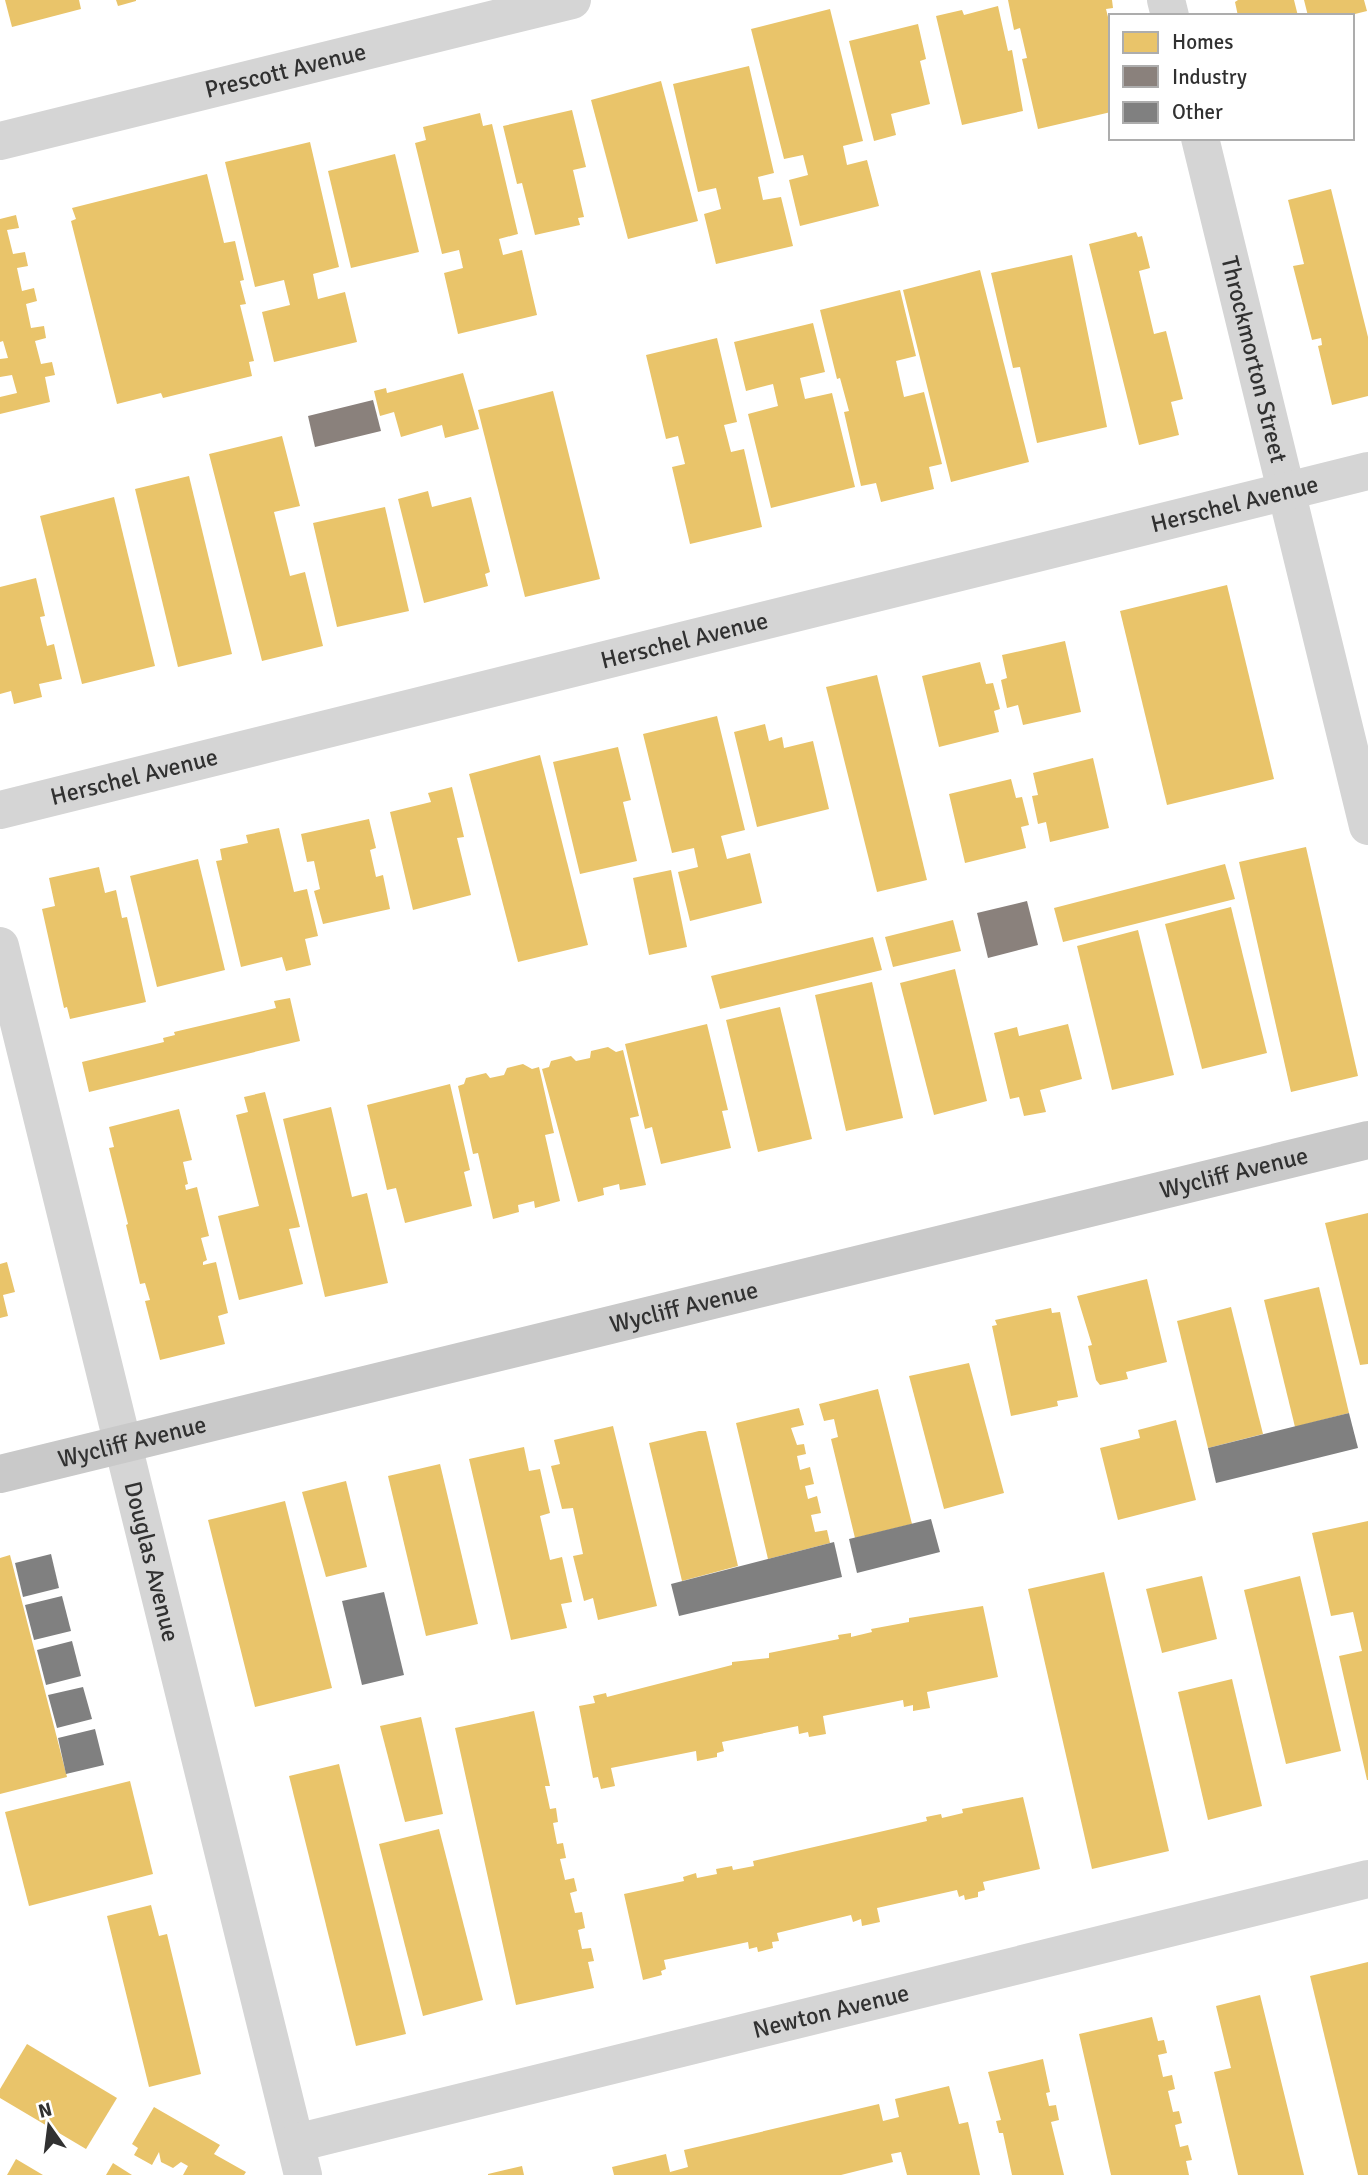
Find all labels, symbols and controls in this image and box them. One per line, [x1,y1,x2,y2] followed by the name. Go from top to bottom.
[1109,14,1354,140] legend
[1172,29,1234,55] text: Homes
[202,36,369,105] street label: Prescott Avenue
[1172,64,1247,90] text: Industry
[1172,99,1223,125] text: Other
[1214,253,1294,466] street label: Throckmorton Street
[1148,469,1321,539] street label: Herschel Avenue
[597,605,771,676] street label: Herschel Avenue
[47,742,221,812] street label: Herschel Avenue
[1157,1140,1311,1205] street label: Wycliff Avenue
[607,1274,761,1340] street label: Wycliff Avenue
[55,1409,209,1474] street label: Wycliff Avenue
[118,1478,186,1645] street label: Douglas Avenue
[750,1978,912,2045] street label: Newton Avenue
[14,2091,84,2161] north arrow
[36,2097,54,2124] text: N

